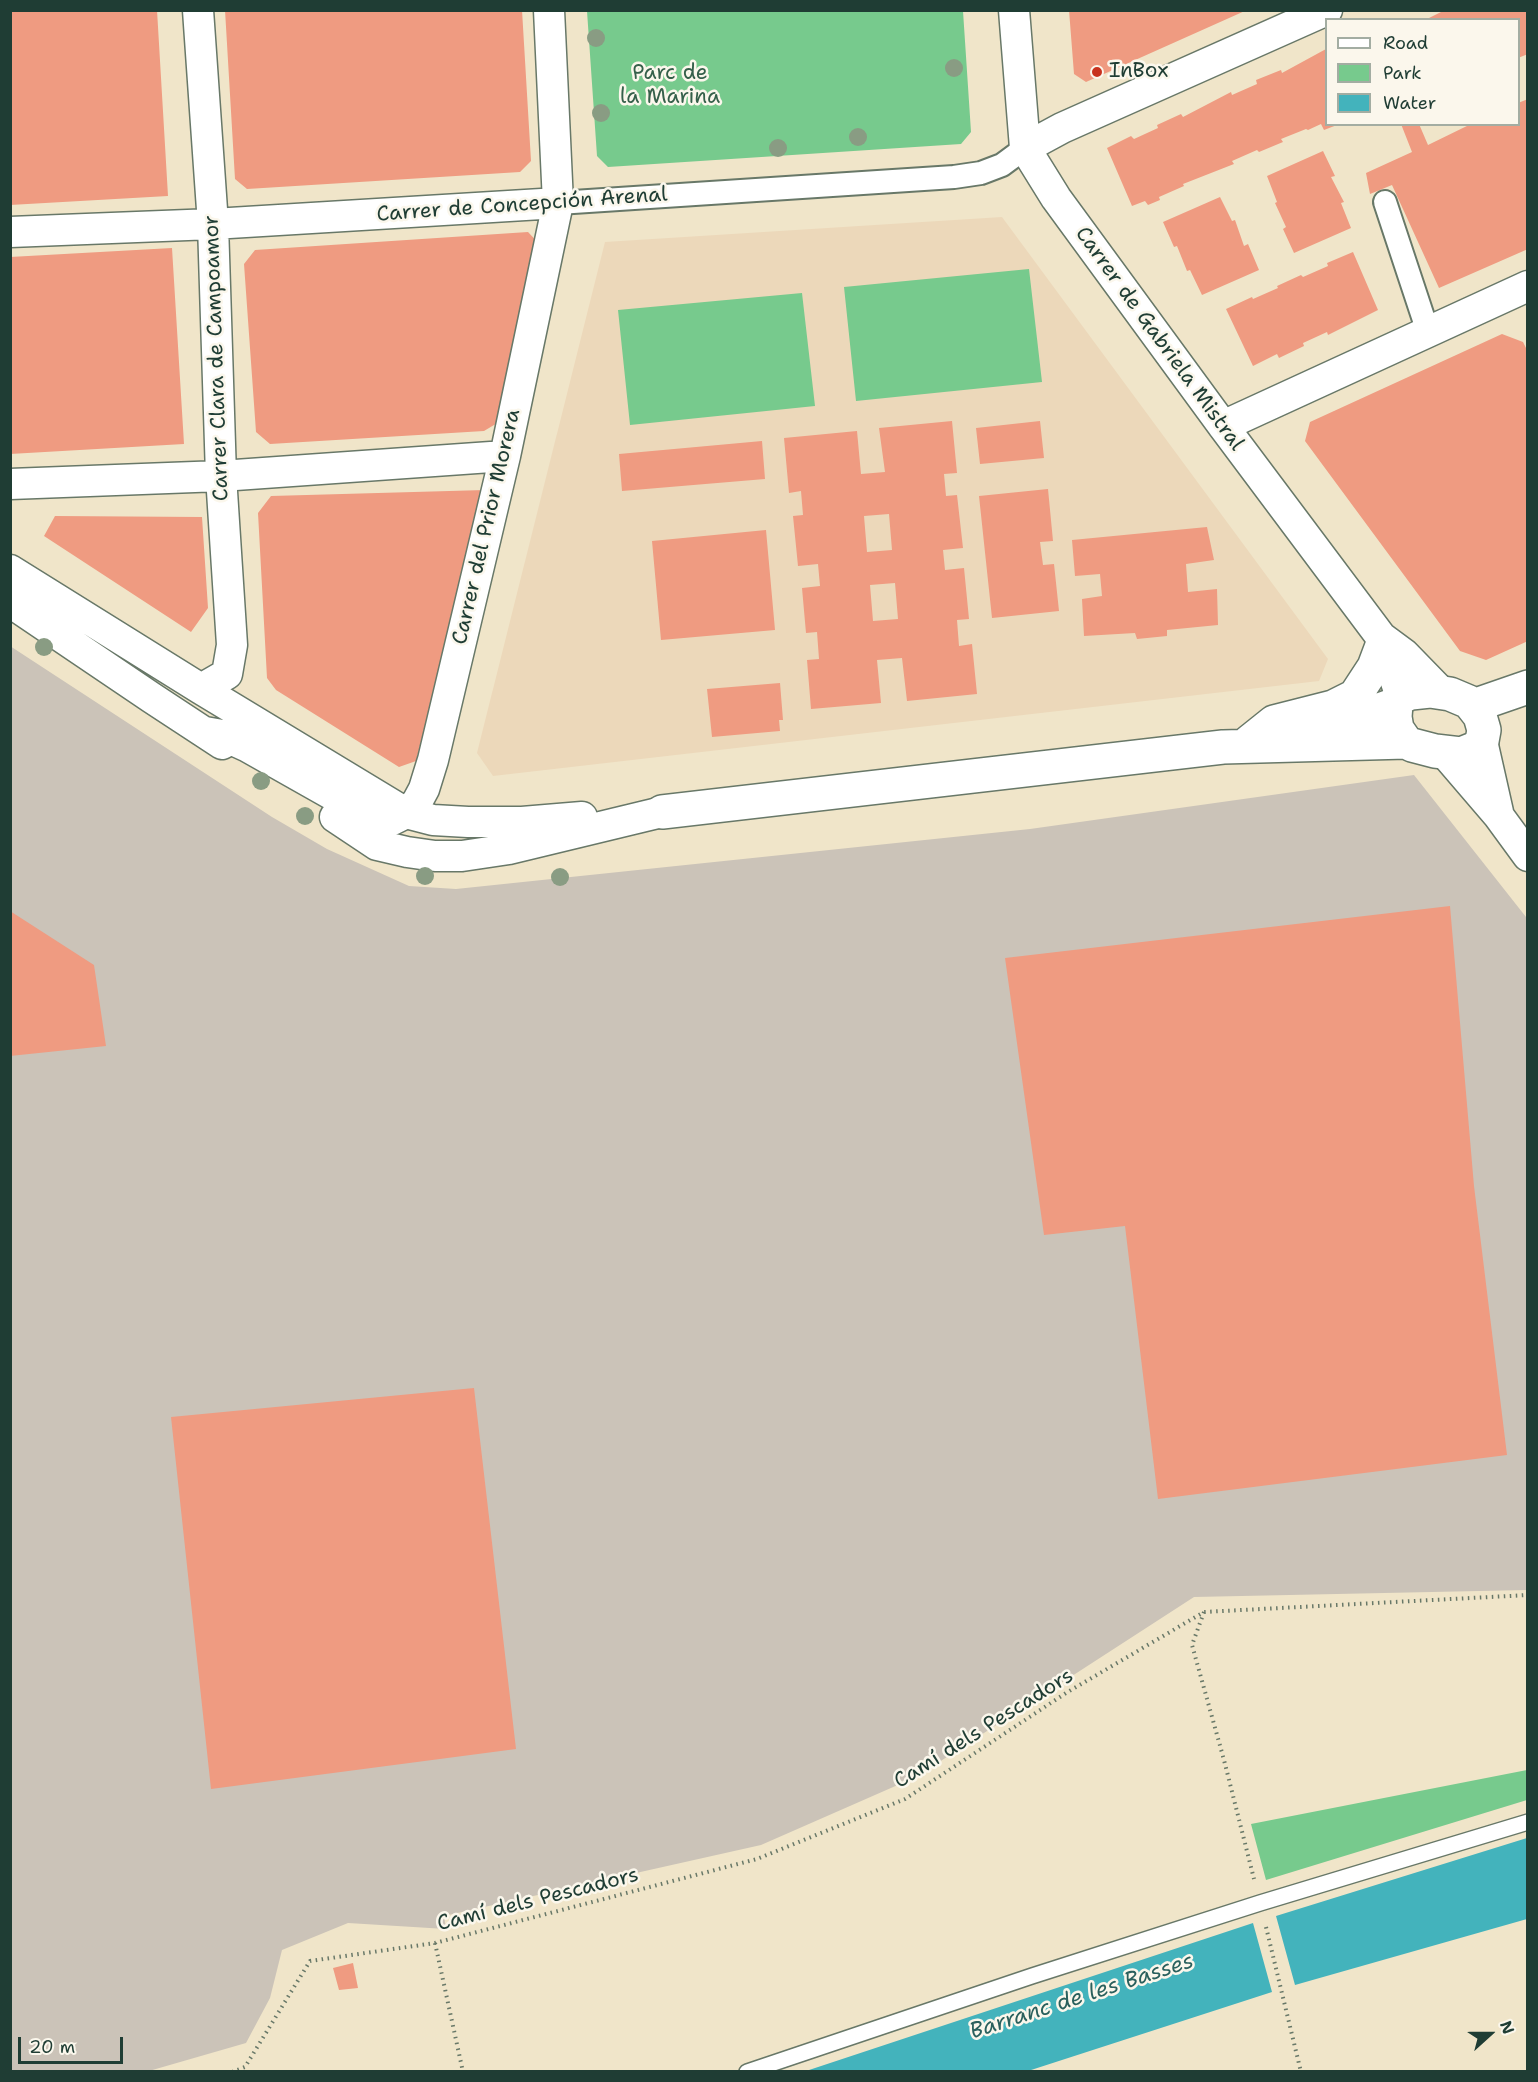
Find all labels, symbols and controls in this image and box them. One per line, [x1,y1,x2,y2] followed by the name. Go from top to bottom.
[1325,18,1520,126] legend
[1383,31,1428,55] text: Road
[1109,59,1168,85] place label: InBox
[620,61,720,111] park label: Parc de la Marina
[1383,61,1422,85] text: Park
[1090,65,1104,79] marker: InBox
[1383,91,1436,115] text: Water
[376,182,668,228] street label: Carrer de Concepción Arenal
[199,214,235,502] street label: Carrer Clara de Campoamor
[1069,222,1249,456] street label: Carrer de Gabriela Mistral
[448,407,526,647] street label: Carrer del Prior Morera
[890,1664,1078,1794] street label: Camí dels Pescadors
[435,1863,641,1937] street label: Camí dels Pescadors
[967,1948,1197,2046] water label: Barranc de les Basses
[1460,2004,1520,2064] north arrow
[1495,2018,1519,2037] text: N
[21,2025,126,2063] scale bar
[29,2035,75,2059] text: 20 m

